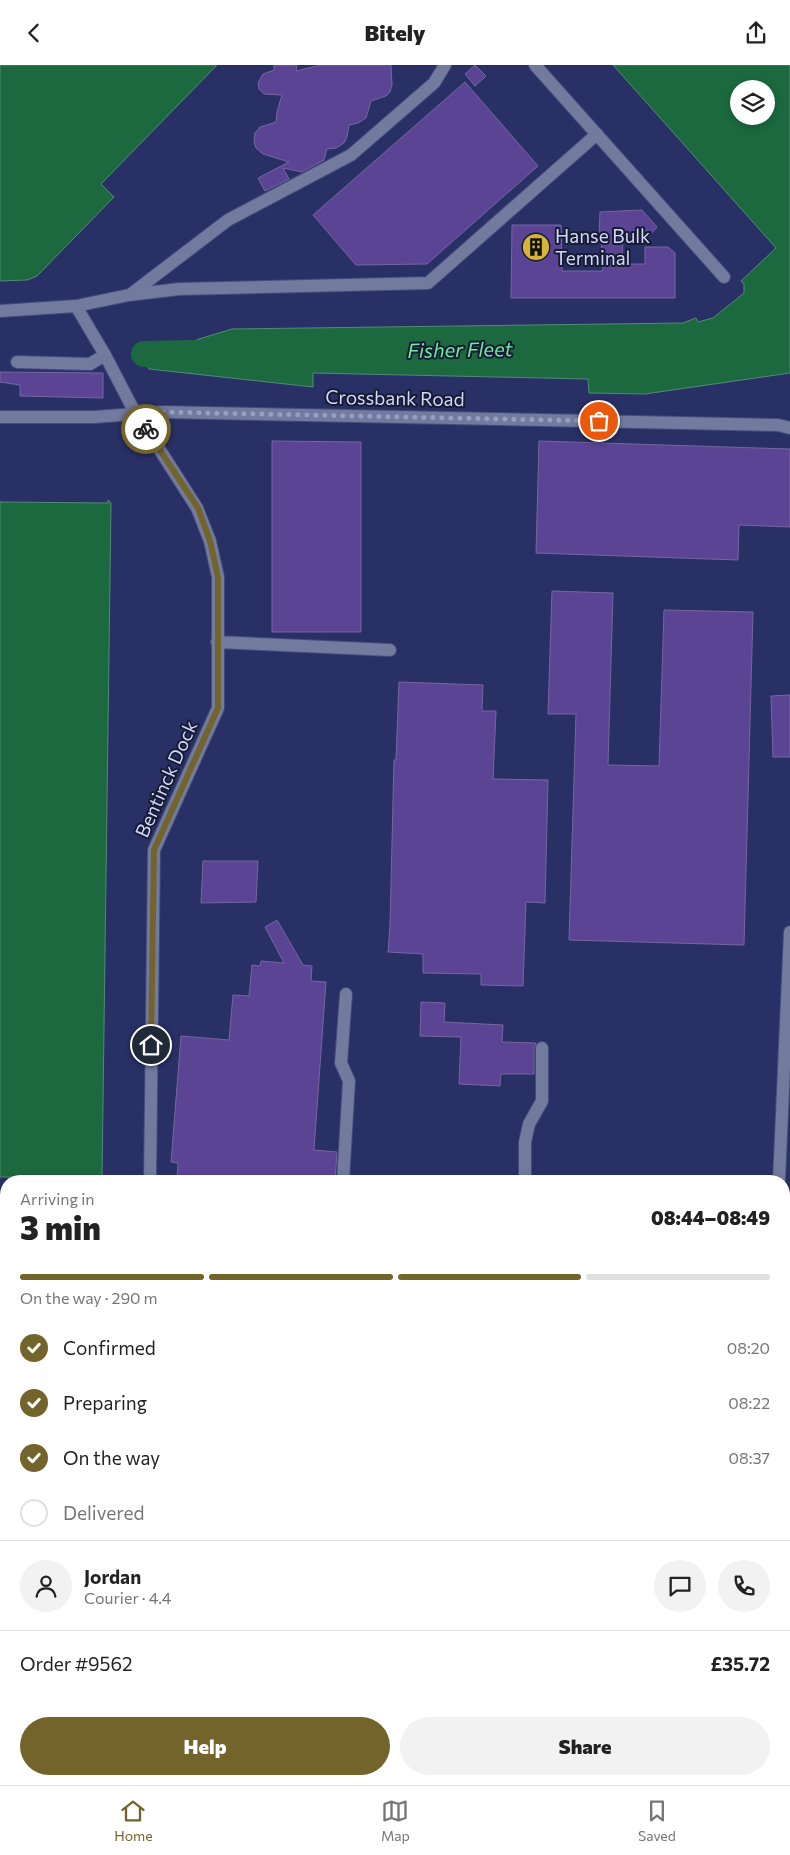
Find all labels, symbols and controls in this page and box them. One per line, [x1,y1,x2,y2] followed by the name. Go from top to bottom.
[20,19,48,47] icon: back
[365,19,425,46] text: Bitely
[742,19,770,47] icon: share
[730,80,775,125] map controls
[730,80,775,125] button: layers
[555,224,650,269] place label: Hanse Bulk Terminal
[521,232,551,262] building icon: Hanse Bulk Terminal
[407,336,514,362] water label: Fisher Fleet
[325,385,465,410] street label: Crossbank Road
[578,400,620,442] pin
[121,404,171,454] courier
[585,407,613,435] icon: bag
[132,415,160,443] icon: bike
[130,717,201,841] street label: Bentinck Dock
[130,1024,172,1066] pin
[137,1031,165,1059] icon: home
[20,1189,94,1208] text: Arriving in
[651,1206,770,1229] text: 08:44–08:49
[20,1207,101,1247] text: 3 min
[20,1288,158,1307] text: On the way · 290 m
[20,1334,48,1362] icon: check
[63,1336,156,1359] text: Confirmed
[727,1338,770,1357] text: 08:20
[20,1389,48,1417] icon: check
[63,1391,147,1414] text: Preparing
[728,1393,770,1412] text: 08:22
[20,1444,48,1472] icon: check
[63,1446,160,1469] text: On the way
[729,1448,770,1467] text: 08:37
[63,1501,144,1524] text: Delivered
[20,1560,72,1612] button: person
[654,1560,706,1612] button: chat
[718,1560,770,1612] button: phone
[84,1565,141,1588] text: Jordan
[84,1588,171,1607] text: Courier · 4.4
[20,1652,132,1675] text: Order #9562
[711,1652,770,1675] text: £35.72
[20,1717,390,1775] button: Help
[400,1717,770,1775] button: Share
[114,1797,153,1844] tab: Home
[381,1797,410,1844] tab: Map
[638,1797,676,1844] tab: Saved

